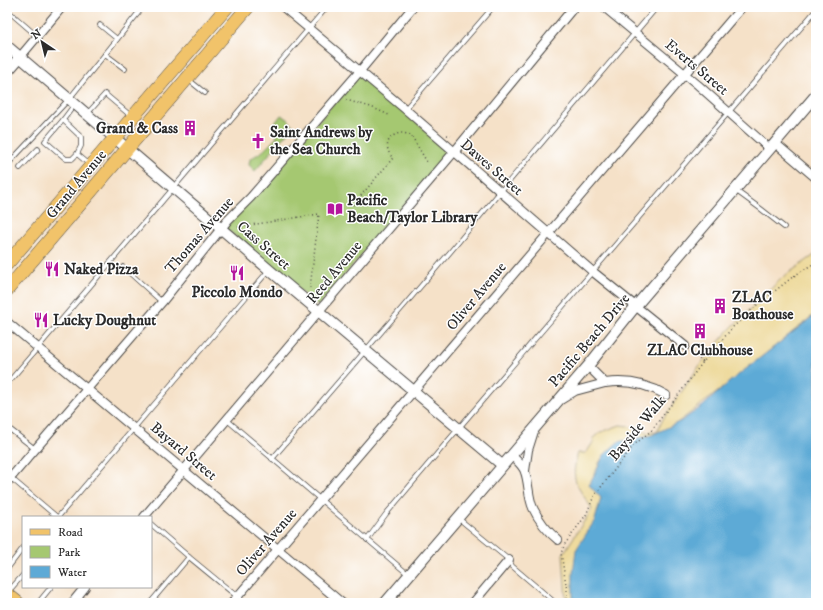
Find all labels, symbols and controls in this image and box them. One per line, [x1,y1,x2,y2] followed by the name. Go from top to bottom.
[22,22,62,62] north arrow
[29,26,45,43] text: N
[661,35,732,100] street label: Everts Street
[96,119,178,138] place label: Grand & Cass
[181,119,199,137] building icon: Grand & Cass
[270,123,373,159] place label: Saint Andrews by the Sea Church
[249,132,267,150] church icon: Saint Andrews by the Sea Church
[456,135,527,200] street label: Dawes Street
[42,146,111,223] street label: Grand Avenue
[347,191,478,227] place label: Pacific Beach/Taylor Library
[161,193,238,278] street label: Thomas Avenue
[326,200,344,218] library icon: Pacific Beach/Taylor Library
[233,217,295,274] street label: Cass Street
[303,237,366,308] street label: Reed Avenue
[442,258,511,334] street label: Oliver Avenue
[43,260,61,278] restaurant icon: Naked Pizza
[64,260,139,279] place label: Naked Pizza
[228,264,246,282] restaurant icon: Piccolo Mondo
[191,283,283,302] place label: Piccolo Mondo
[732,288,794,324] place label: ZLAC Boathouse
[545,290,634,391] street label: Pacific Beach Drive
[711,297,729,315] building icon: ZLAC Boathouse
[32,311,50,329] restaurant icon: Lucky Doughnut
[53,311,156,330] place label: Lucky Doughnut
[691,322,709,340] building icon: ZLAC Clubhouse
[647,341,754,360] place label: ZLAC Clubhouse
[604,391,671,465] street label: Bayside Walk
[147,418,221,485] street label: Bayard Street
[232,505,301,580] street label: Oliver Avenue
[22,516,152,588] legend
[58,525,83,540] text: Road
[58,545,80,560] text: Park
[57,565,87,580] text: Water

